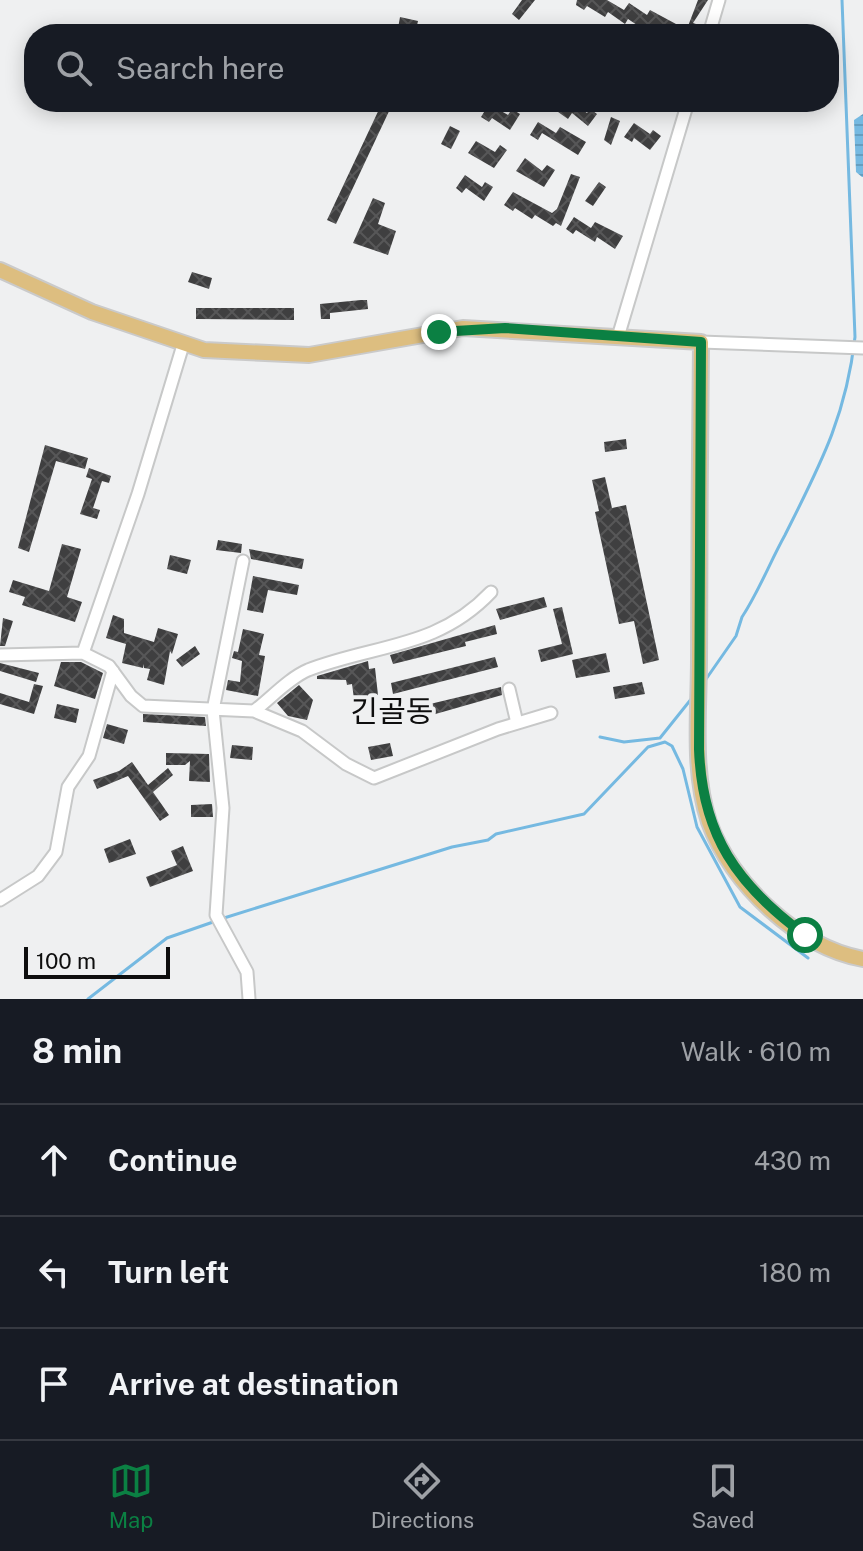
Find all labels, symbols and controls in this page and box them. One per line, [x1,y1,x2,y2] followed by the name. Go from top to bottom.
[24,24,839,112] search box
[52,46,96,90] icon: search
[116,50,284,86] text: Search here
[421,314,457,350] route end
[351,693,433,729] district label: 긴골동
[787,917,823,953] route start
[24,943,170,979] scale bar
[36,948,96,974] text: 100 m
[32,1031,122,1071] text: 8 min
[681,1036,831,1067] text: Walk · 610 m
[32,1138,76,1182] icon: ahead
[108,1142,238,1178] text: Continue
[754,1145,831,1176] text: 430 m
[32,1250,76,1294] icon: left
[108,1254,229,1290] text: Turn left
[759,1257,831,1288] text: 180 m
[32,1362,76,1406] icon: arrive
[108,1366,399,1402] text: Arrive at destination
[109,1459,153,1533] tab: Map
[371,1459,474,1533] tab: Directions
[691,1459,754,1533] tab: Saved

